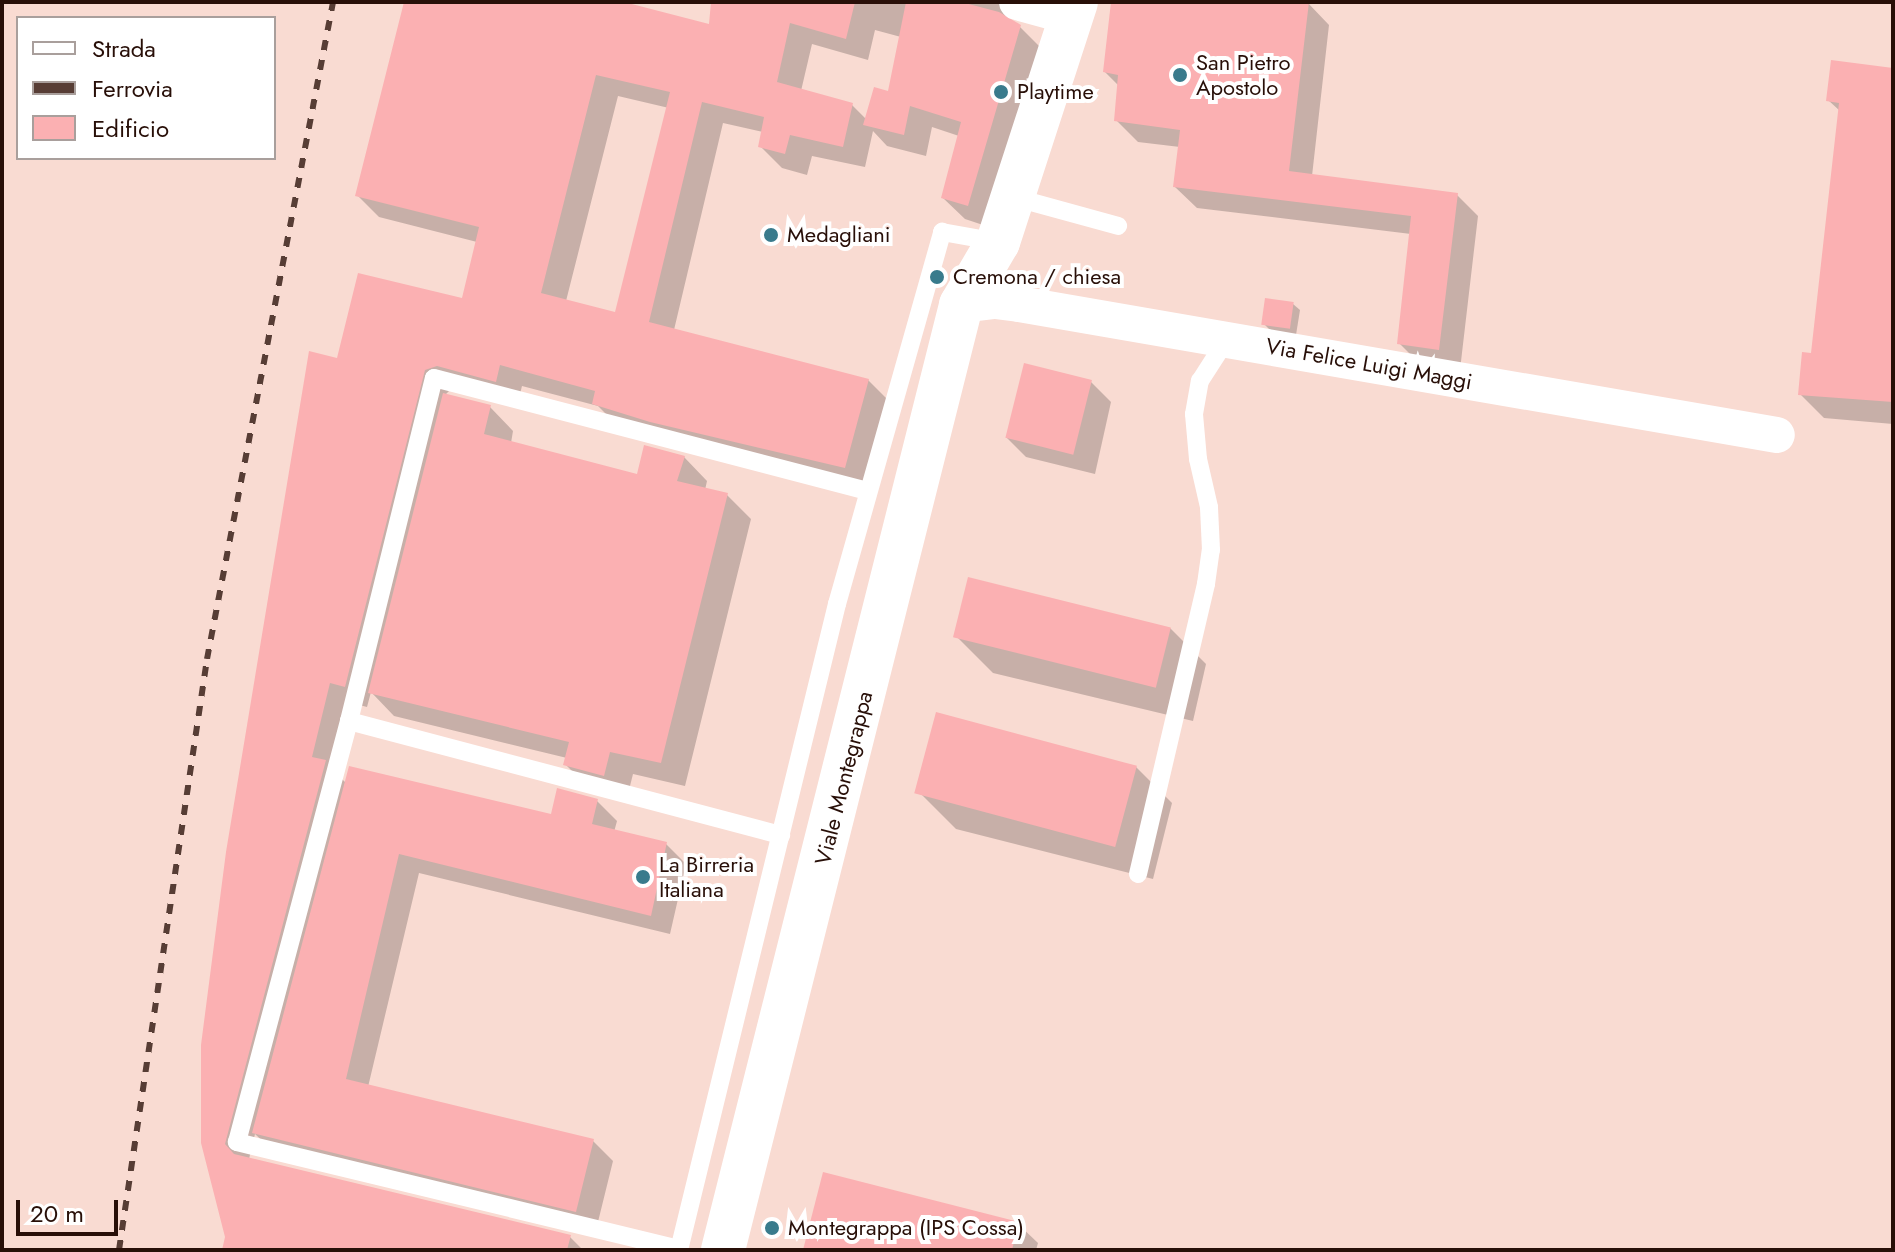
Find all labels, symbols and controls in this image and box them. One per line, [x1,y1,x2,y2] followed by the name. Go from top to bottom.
[16,16,276,160] legend
[92,31,156,66] text: Strada
[1196,49,1290,100] place label: San Pietro Apostolo
[1171,66,1189,84] marker: San Pietro Apostolo
[92,71,173,106] text: Ferrovia
[1017,79,1094,105] place label: Playtime
[992,83,1010,101] marker: Playtime
[92,111,169,146] text: Edificio
[787,222,890,248] place label: Medagliani
[762,226,780,244] marker: Medagliani
[953,264,1121,290] place label: Cremona / chiesa
[928,268,946,286] marker: Cremona / chiesa
[1264,333,1474,395] street label: Via Felice Luigi Maggi
[810,688,878,868] street label: Viale Montegrappa
[659,851,754,902] place label: La Birreria Italiana
[634,868,652,886] marker: La Birreria Italiana
[20,1184,122,1234] scale bar
[30,1196,84,1231] text: 20 m
[788,1215,1024,1241] place label: Montegrappa (IPS Cossa)
[763,1219,781,1237] marker: Montegrappa (IPS Cossa)

